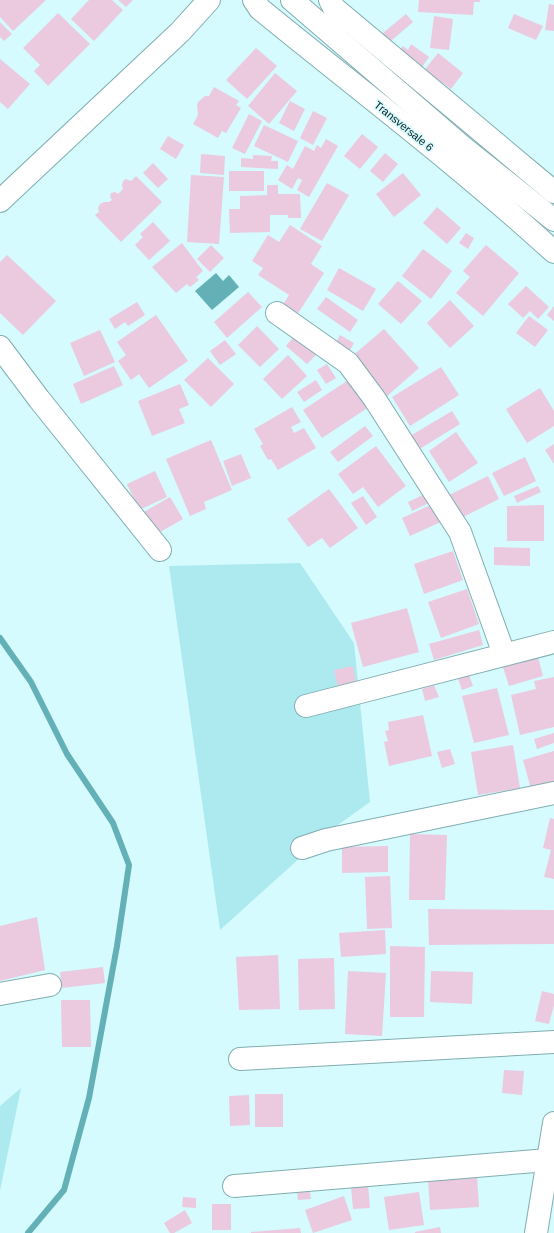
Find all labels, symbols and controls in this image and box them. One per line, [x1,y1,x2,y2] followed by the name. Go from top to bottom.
[372,99,436,153] street label: Transversale 6

